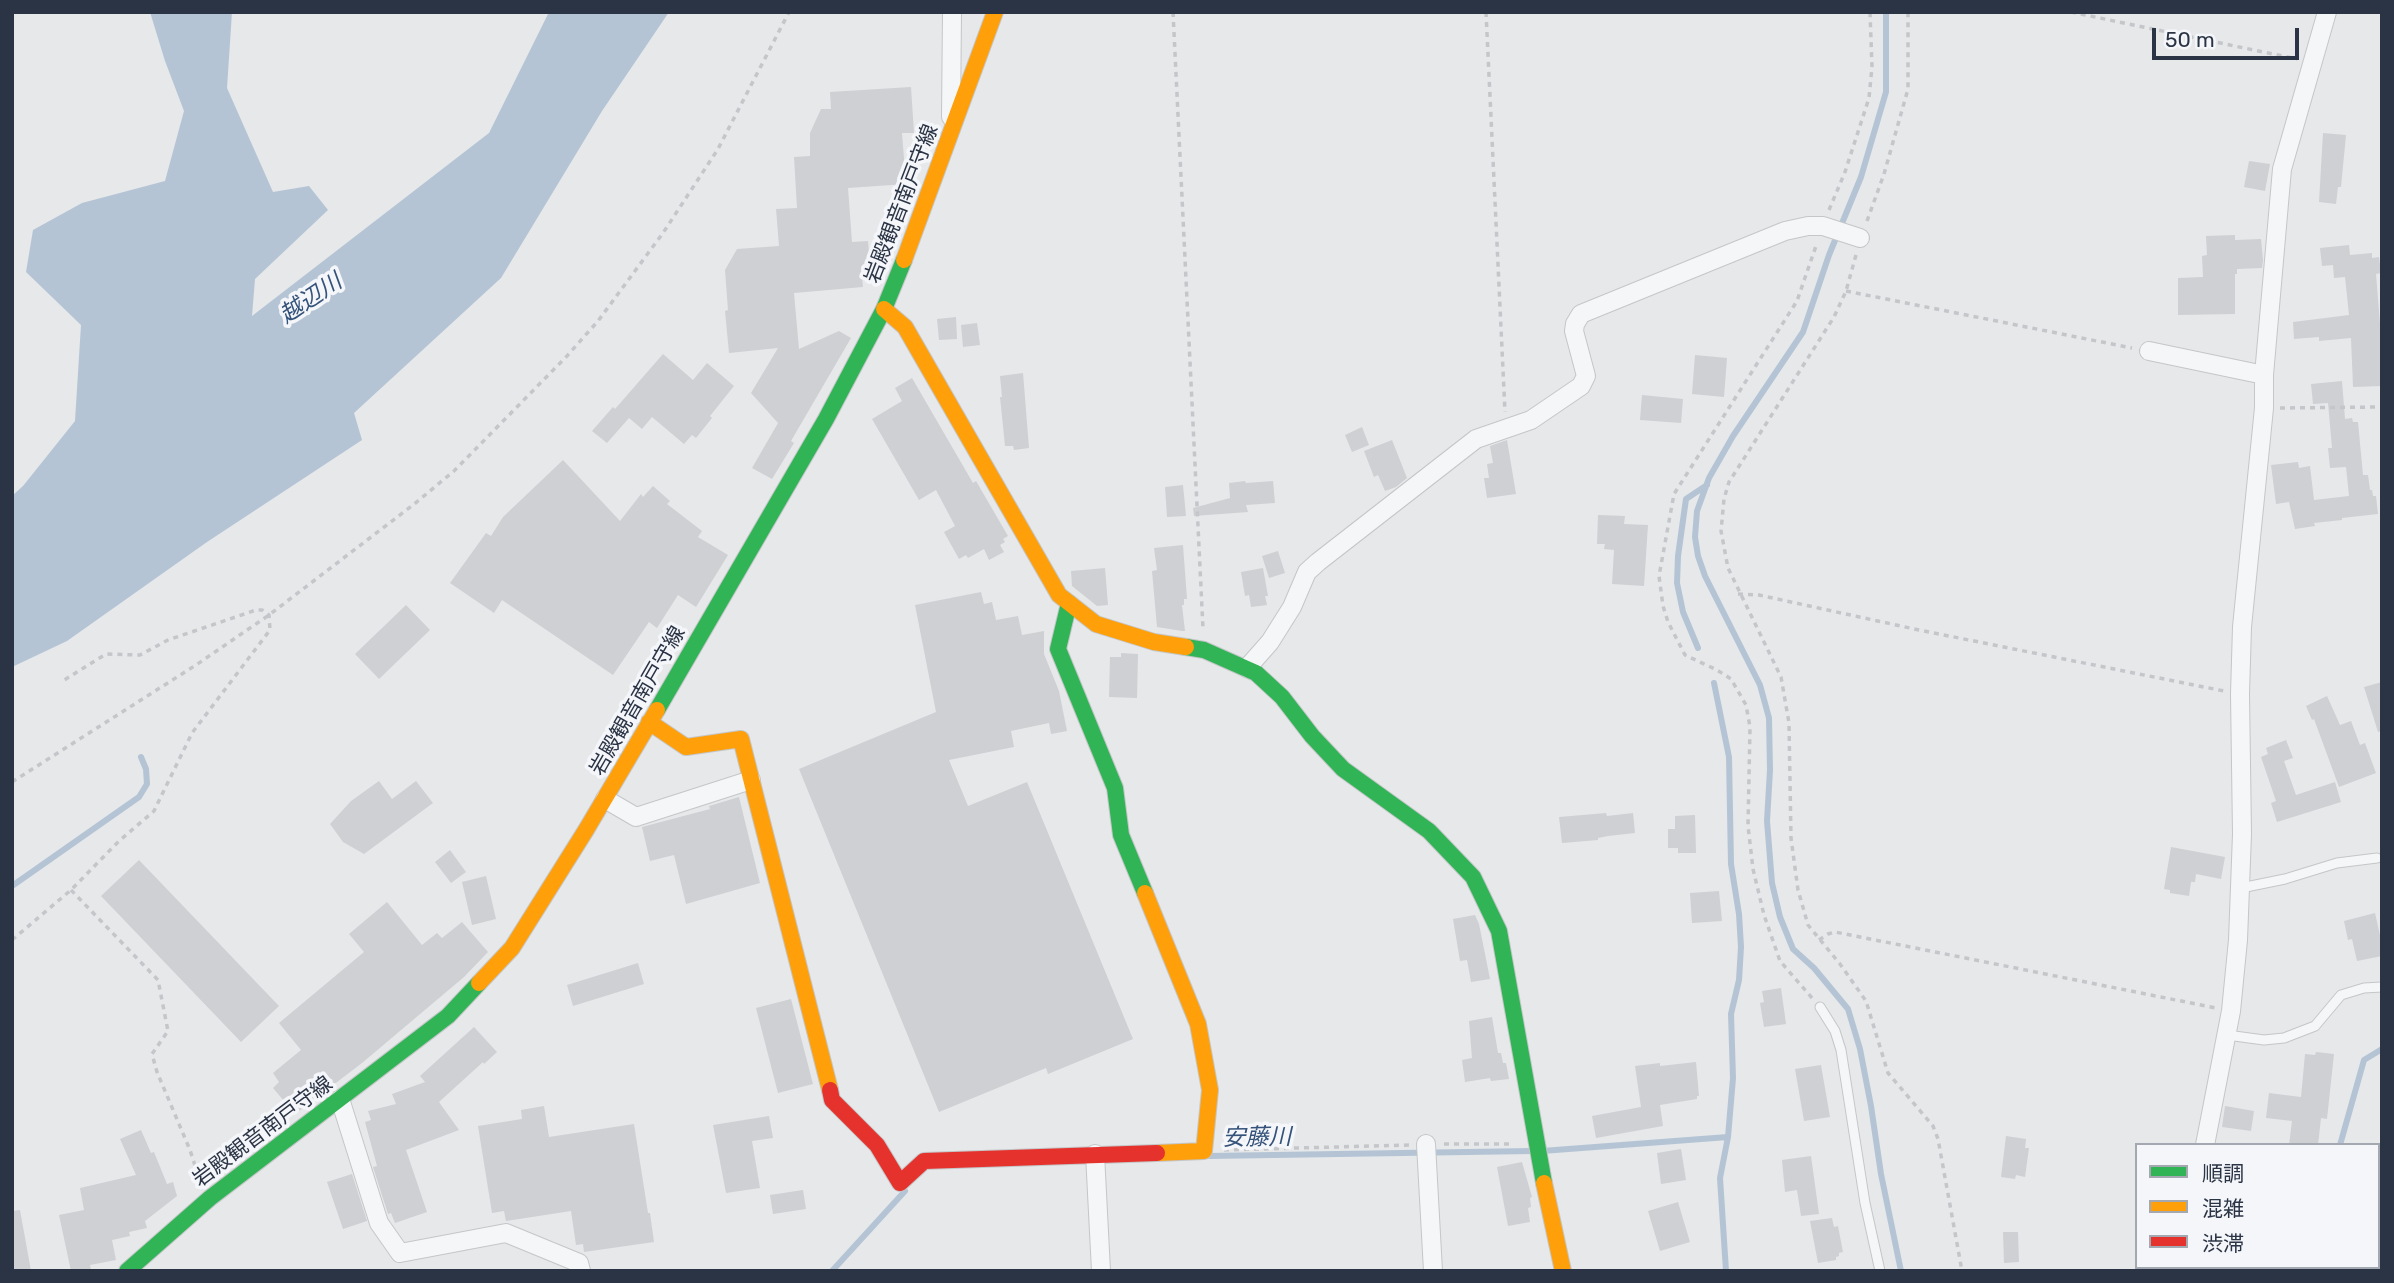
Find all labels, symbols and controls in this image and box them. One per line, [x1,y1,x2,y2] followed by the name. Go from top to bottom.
[2156,14,2303,58] scale bar
[2165,27,2215,52] text: 50 m
[860,121,944,287] street label: 岩殿観音南戸守線
[275,268,347,330] water label: 越辺川
[585,622,691,780] street label: 岩殿観音南戸守線
[188,1071,338,1193] street label: 岩殿観音南戸守線
[1222,1124,1292,1152] water label: 安藤川
[2135,1143,2380,1269] legend
[2202,1161,2244,1186] text: 順調
[2202,1196,2244,1221] text: 混雑
[2202,1231,2244,1256] text: 渋滞

